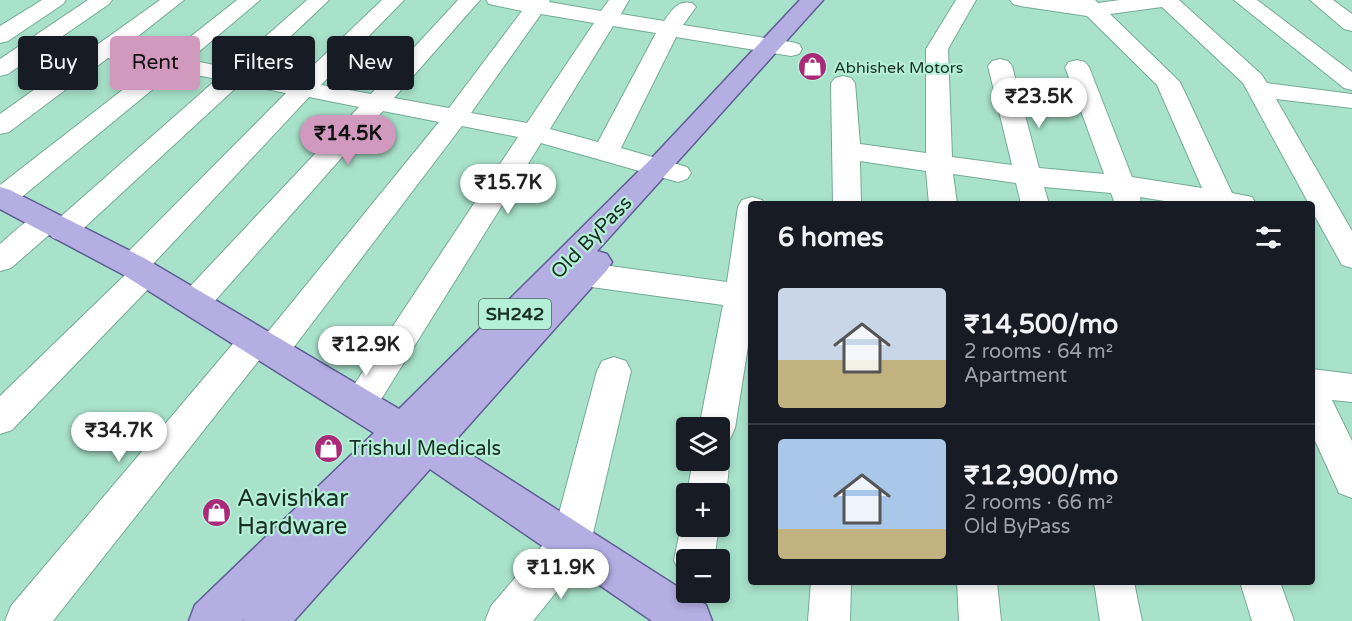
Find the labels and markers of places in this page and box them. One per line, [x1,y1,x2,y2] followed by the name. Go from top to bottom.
[797,51,829,83] shop icon: Abhishek Motors
[834,58,963,78] place label: Abhishek Motors
[990,78,1088,129] pin: ₹23.5K
[299,115,397,166] pin: ₹14.5K
[459,164,557,215] pin: ₹15.7K
[317,326,415,377] pin: ₹12.9K
[70,412,168,463] pin: ₹34.7K
[312,432,344,464] shop icon: Trishul Medicals
[349,437,501,461] place label: Trishul Medicals
[237,484,349,541] place label: Aavishkar Hardware
[200,496,232,528] shop icon: Aavishkar Hardware
[512,549,610,600] pin: ₹11.9K

